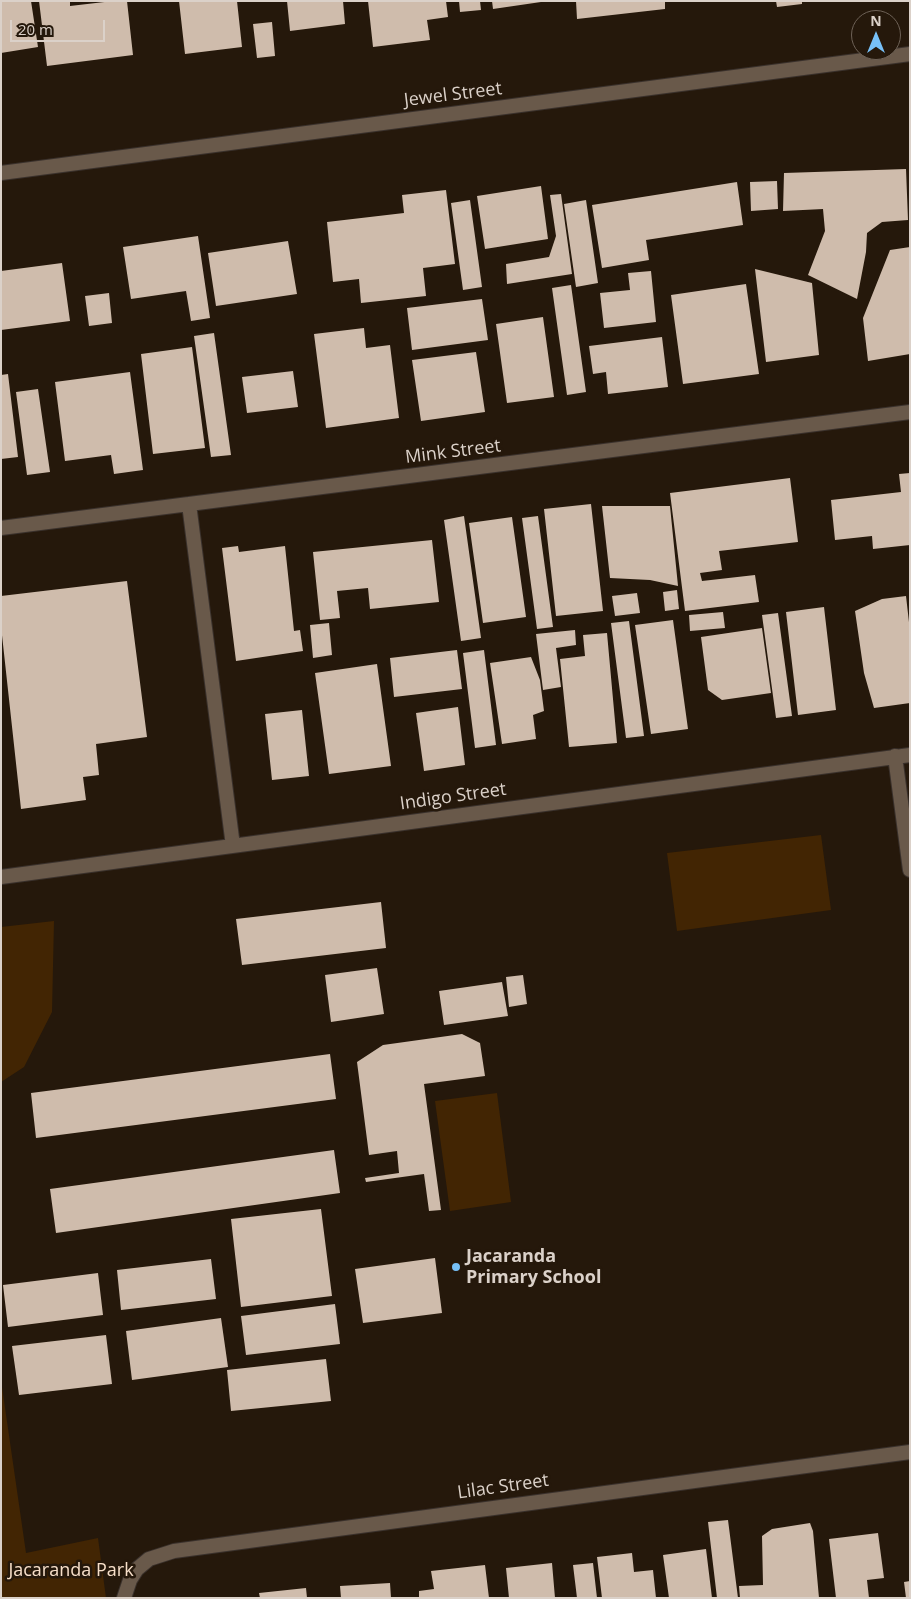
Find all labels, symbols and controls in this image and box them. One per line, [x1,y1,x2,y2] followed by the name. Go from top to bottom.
[12,10,108,42] scale bar
[851,10,901,60] north arrow
[870,11,882,30] text: N
[18,19,53,39] text: 20 m
[403,78,503,112] street label: Jewel Street
[404,435,502,469] street label: Mink Street
[398,779,508,815] street label: Indigo Street
[466,1246,601,1288] place label: Jacaranda Primary School
[450,1261,462,1273] marker: Jacaranda Primary School
[456,1470,550,1504] street label: Lilac Street
[8,1560,134,1582] park label: Jacaranda Park

